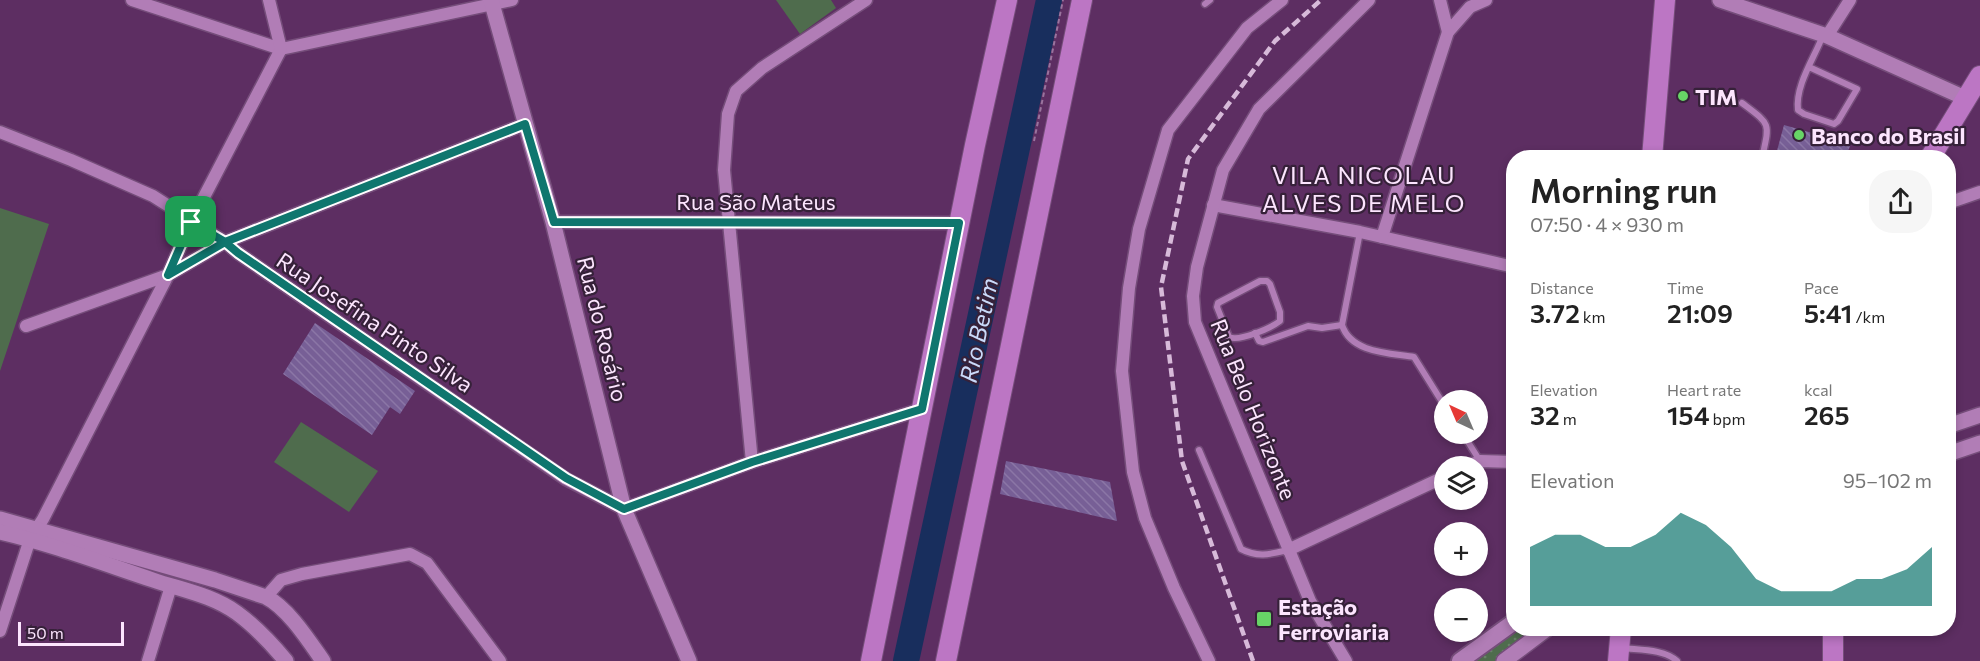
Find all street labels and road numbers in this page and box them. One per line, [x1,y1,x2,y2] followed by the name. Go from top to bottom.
[676,188,836,215] street label: Rua São Mateus
[272,246,478,398] street label: Rua Josefina Pinto Silva
[572,254,634,404] street label: Rua do Rosário
[1205,315,1303,503] street label: Rua Belo Horizonte

